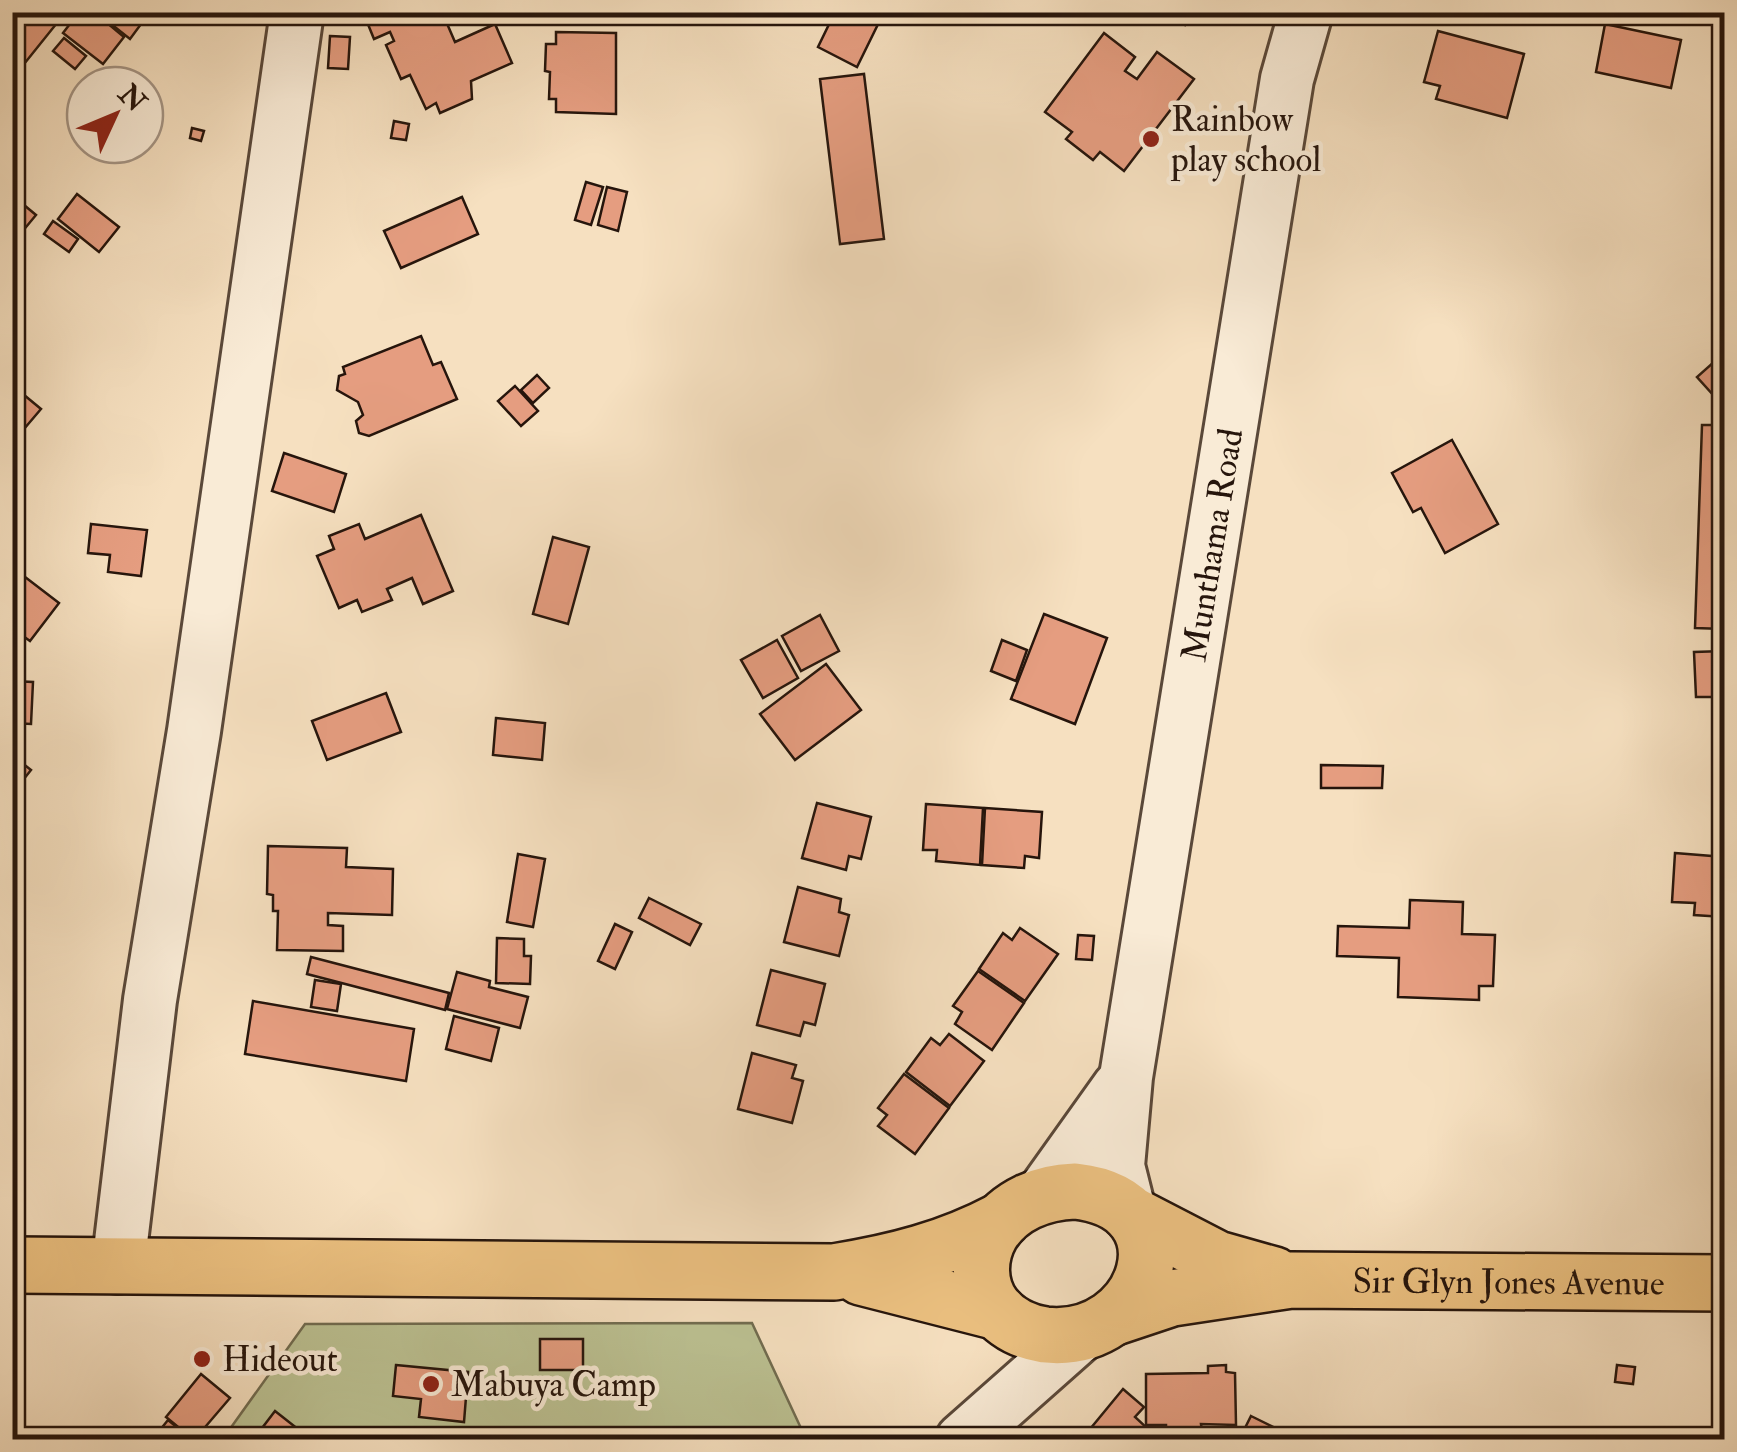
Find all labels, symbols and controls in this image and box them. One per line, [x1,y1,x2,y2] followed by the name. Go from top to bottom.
[65,65,165,165] north arrow
[110,77,154,121] text: N
[1170,98,1321,182] place label: Rainbow play school
[1140,128,1162,150] marker: Rainbow play school
[1172,425,1253,665] street label: Munthama Road
[1352,1259,1665,1306] street label: Sir Glyn Jones Avenue
[222,1338,338,1382] place label: Hideout
[191,1348,213,1370] marker: Hideout
[451,1363,656,1407] place label: Mabuya Camp
[420,1373,442,1395] marker: Mabuya Camp

